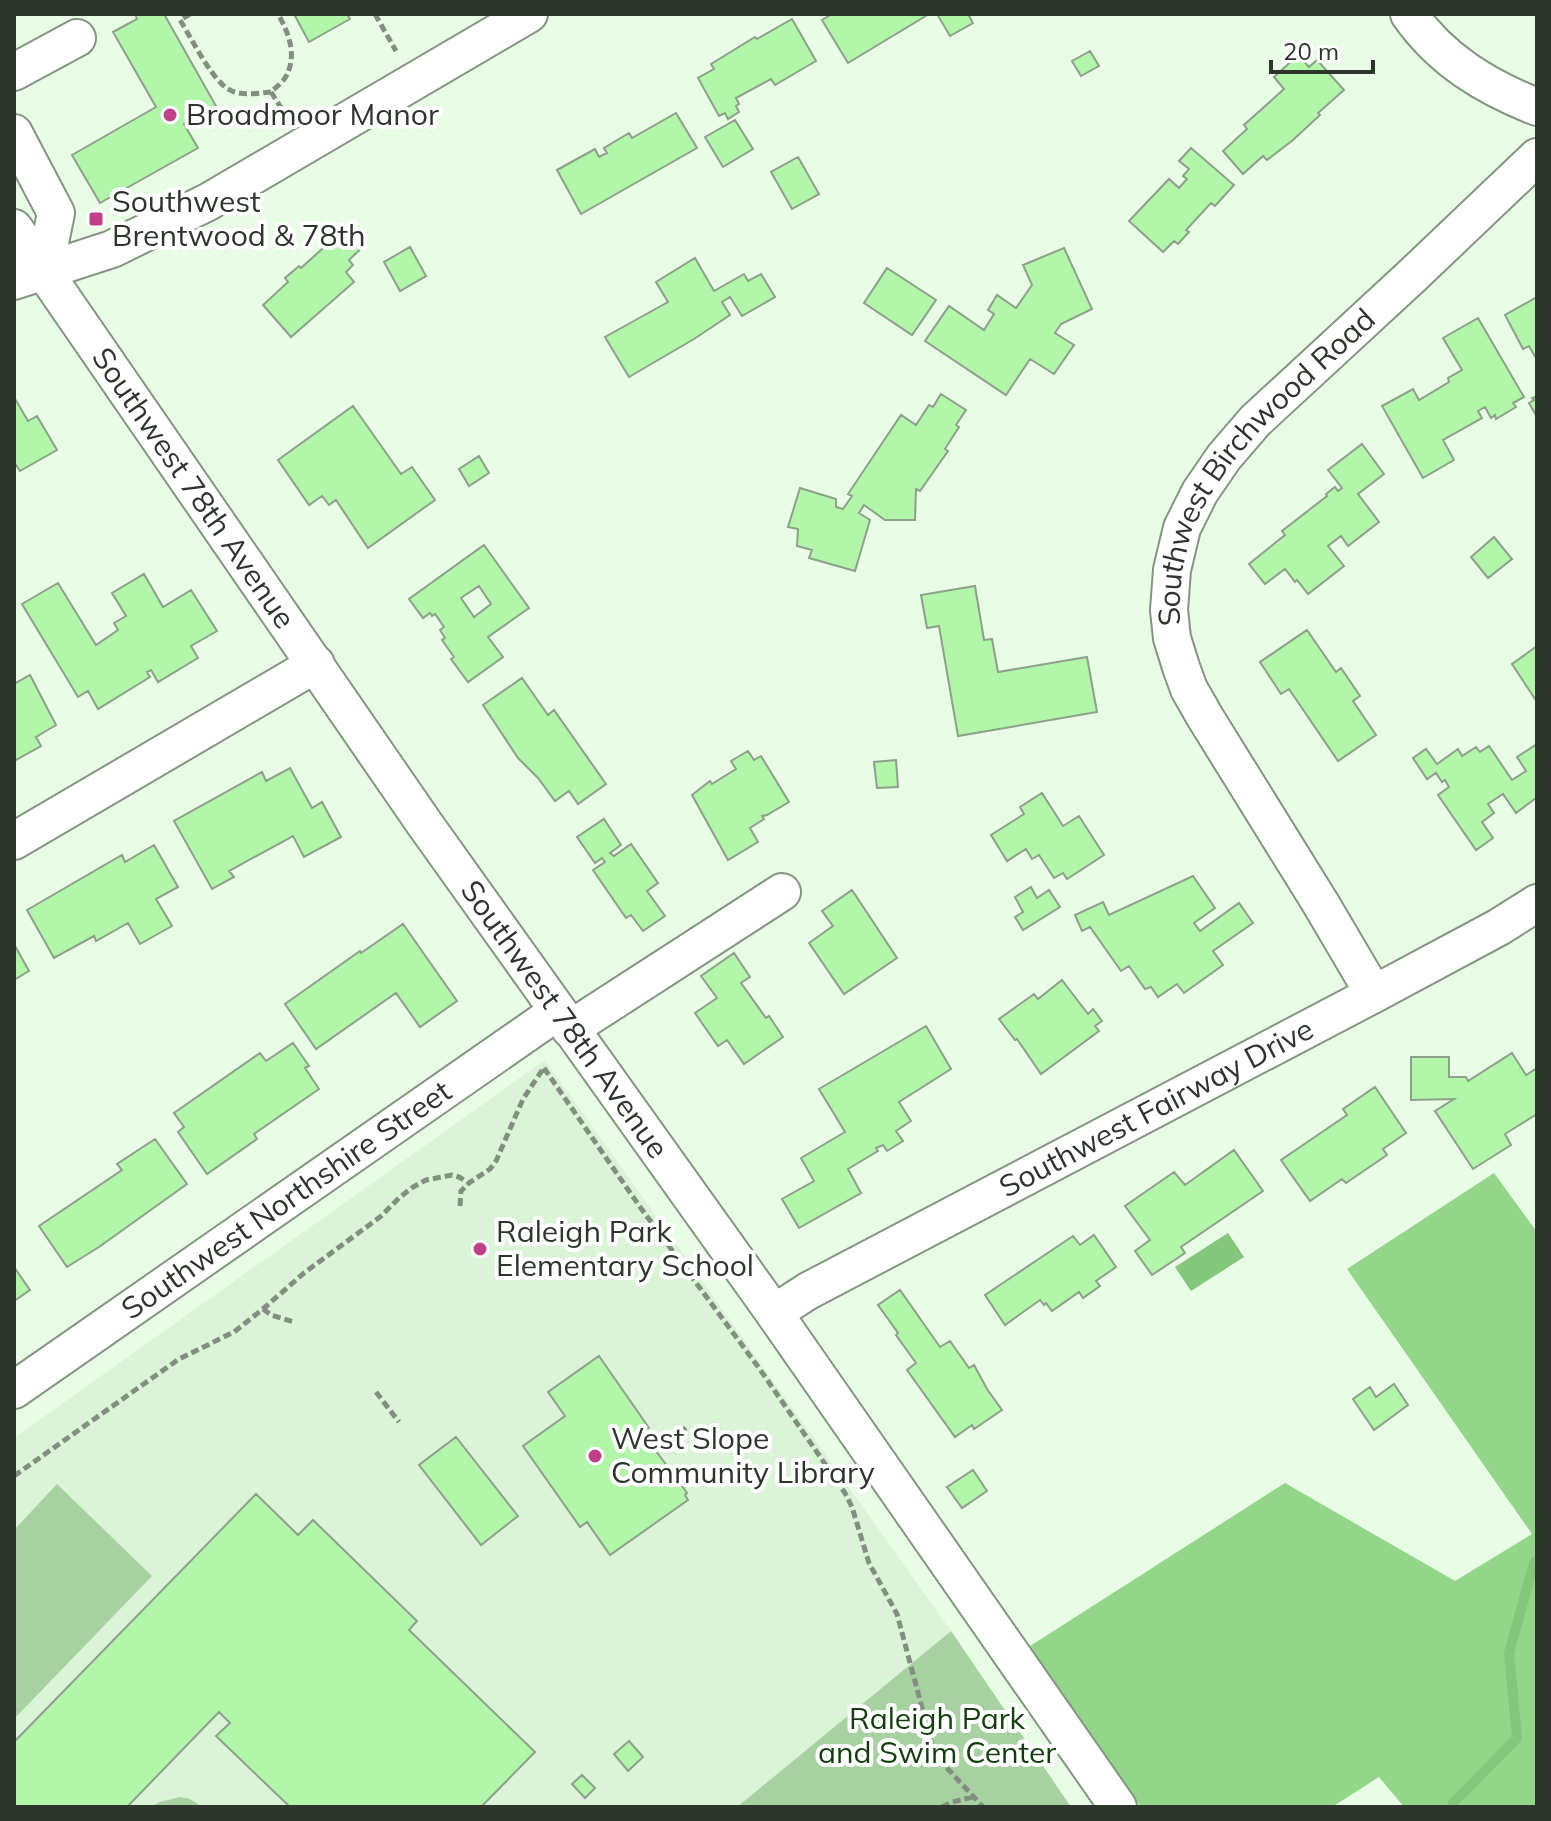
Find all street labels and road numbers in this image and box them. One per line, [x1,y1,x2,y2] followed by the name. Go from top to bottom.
[1149,300,1383,628] street label: Southwest Birchwood Road
[84,340,304,635] street label: Southwest 78th Avenue
[453,872,677,1165] street label: Southwest 78th Avenue
[992,1009,1320,1205] street label: Southwest Fairway Drive
[114,1072,458,1327] street label: Southwest Northshire Street

